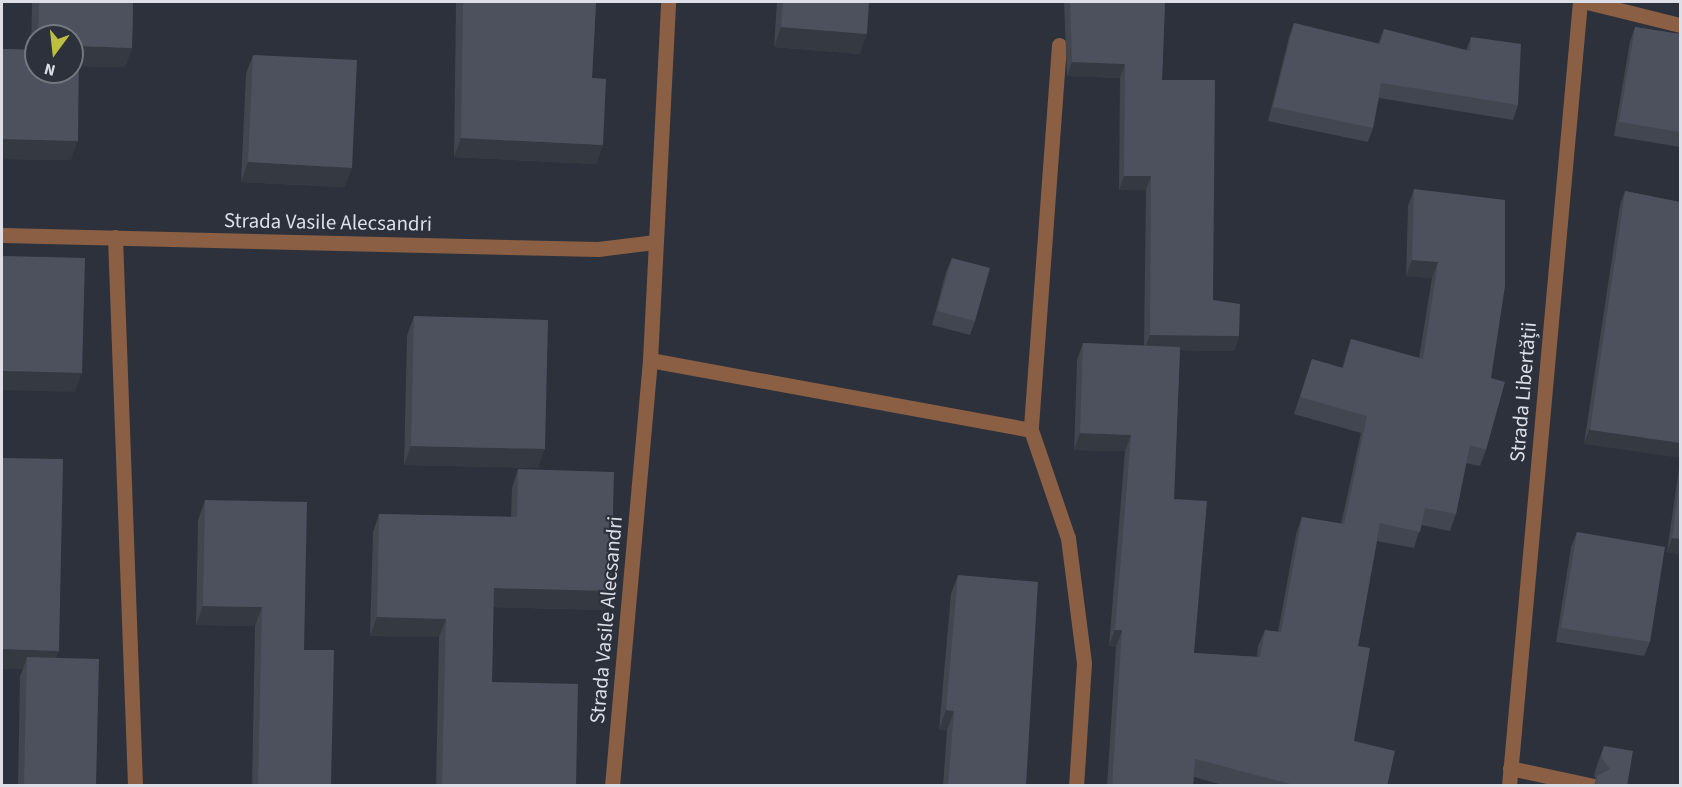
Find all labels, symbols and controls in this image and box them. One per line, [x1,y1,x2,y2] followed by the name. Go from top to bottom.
[24,24,84,84] north arrow
[42,57,58,81] text: N
[224,208,432,236] street label: Strada Vasile Alecsandri
[1504,321,1542,463] street label: Strada Libertății
[584,515,628,725] street label: Strada Vasile Alecsandri

